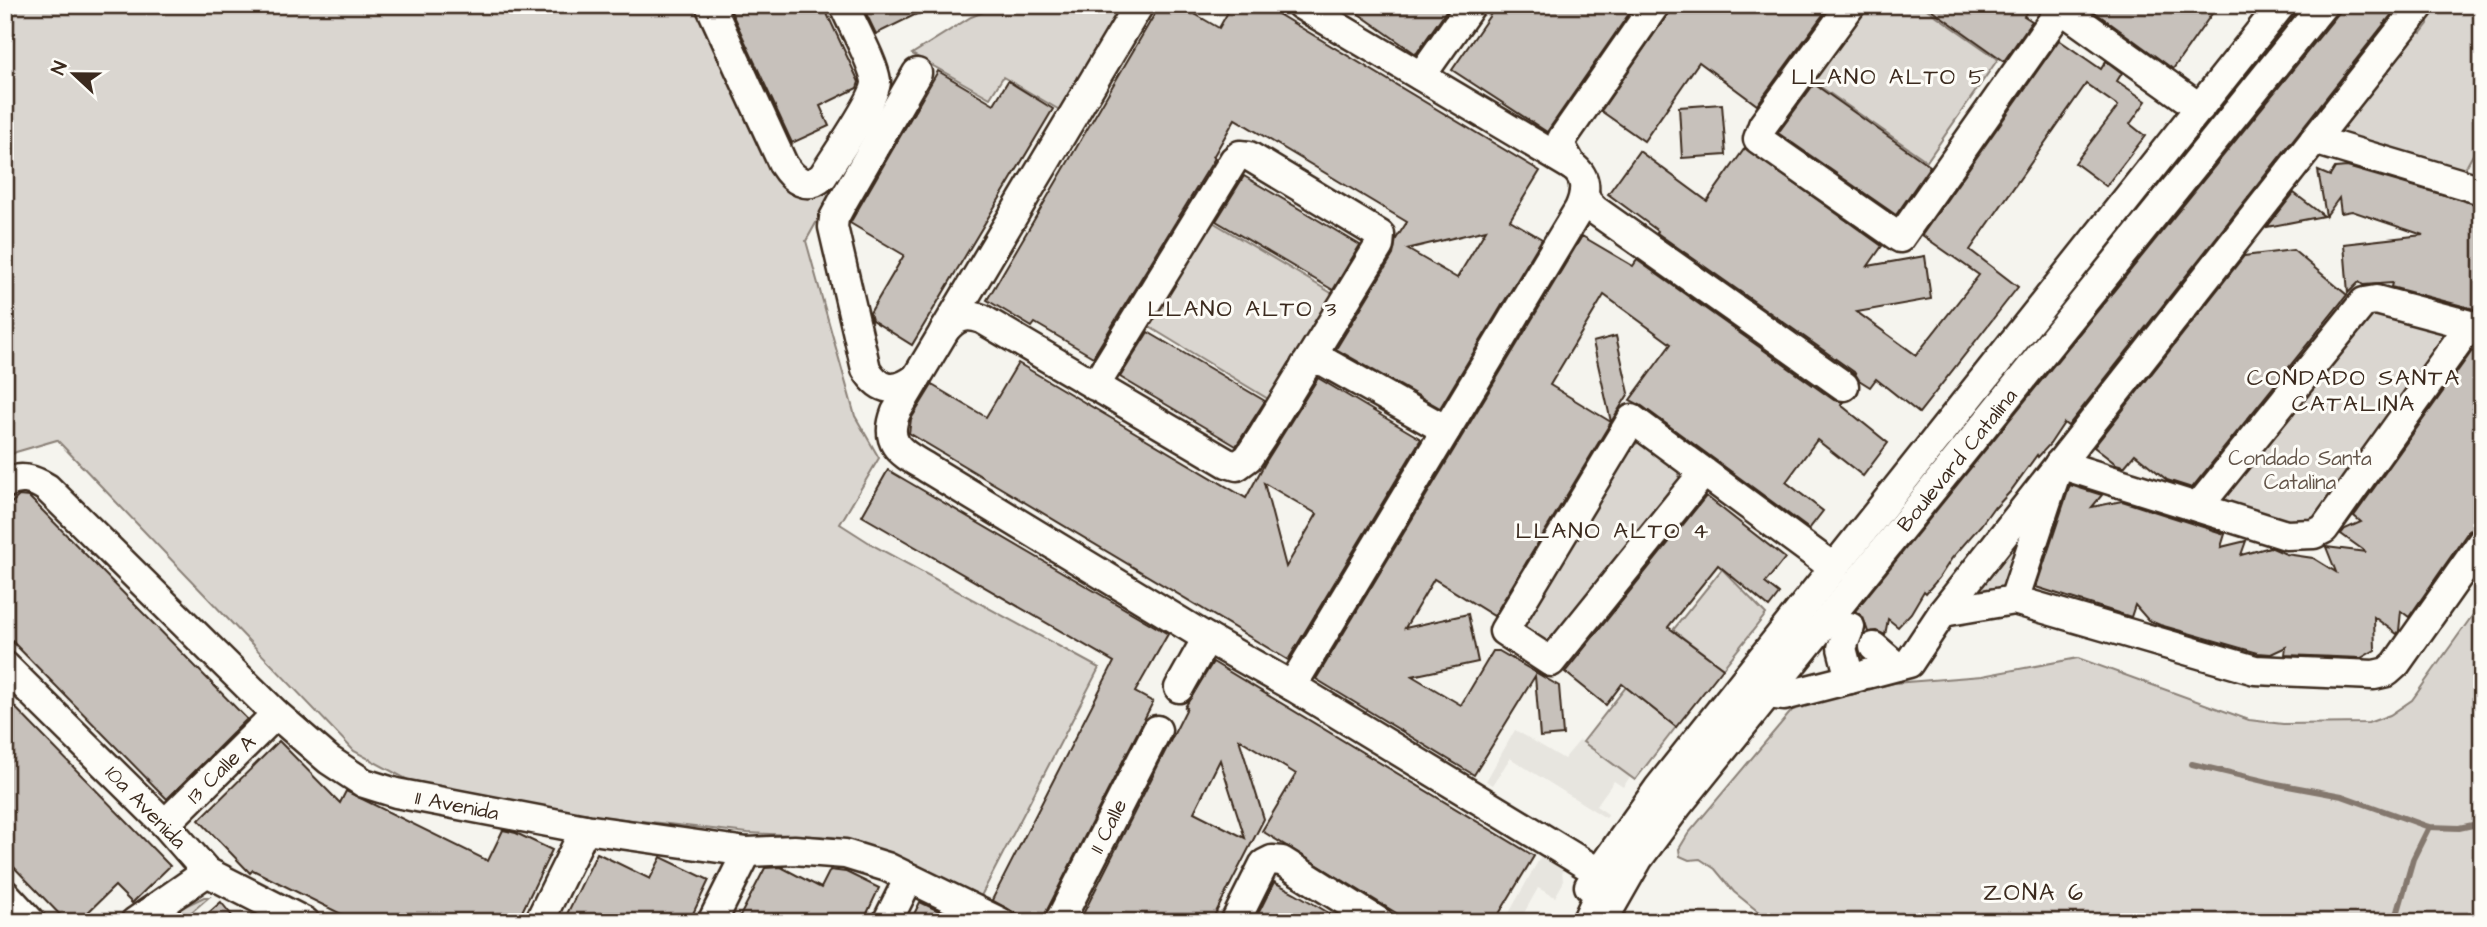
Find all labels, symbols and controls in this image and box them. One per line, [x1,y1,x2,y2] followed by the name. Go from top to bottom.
[38,38,108,108] north arrow
[45,58,74,79] text: N
[1791,61,1987,93] district label: LLANO ALTO 5
[1148,293,1338,325] district label: LLANO ALTO 3
[2247,362,2461,420] district label: CONDADO SANTA CATALINA
[1890,382,2024,538] street label: Boulevard Catalina
[2228,444,2372,497] park label: Condado Santa Catalina
[1516,515,1710,547] district label: LLANO ALTO 4
[180,728,263,810] street label: 13 Calle A
[98,759,193,856] street label: 10a Avenida
[413,783,502,828] street label: 11 Avenida
[1083,794,1134,858] street label: 11 Calle
[1983,876,2085,910] district label: ZONA 6

